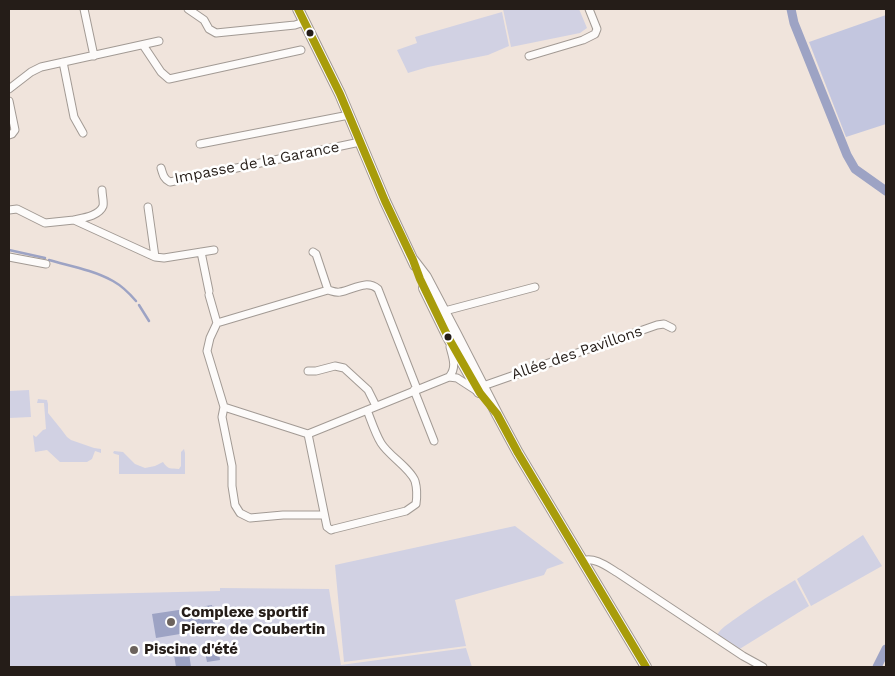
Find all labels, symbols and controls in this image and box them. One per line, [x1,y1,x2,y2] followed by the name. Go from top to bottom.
[305,28,315,38] unlabelled marker
[173,138,341,188] street label: Impasse de la Garance
[509,322,645,384] street label: Allée des Pavillons
[443,332,453,342] unlabelled marker
[181,604,325,639] place label: Complexe sportif Pierre de Coubertin
[165,616,177,628] marker: Complexe sportif Pierre de Coubertin
[144,641,238,659] place label: Piscine d'été
[128,644,140,656] marker: Piscine d'été

